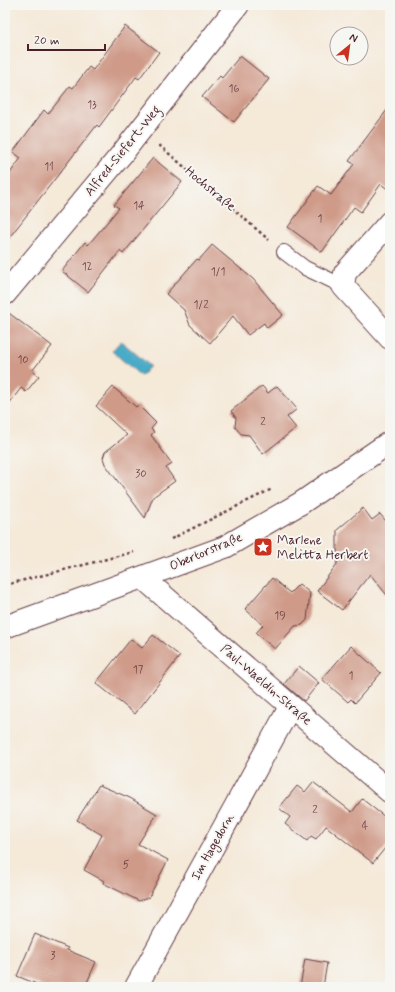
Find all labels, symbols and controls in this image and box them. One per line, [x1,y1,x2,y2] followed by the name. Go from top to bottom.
[28,26,105,52] scale bar
[329,26,369,66] north arrow
[347,30,360,46] text: N
[34,33,60,49] text: 20 m
[229,82,240,96] house number: 16
[87,98,97,112] house number: 13
[81,102,166,201] street label: Alfred-Siefert-Weg
[44,160,54,174] house number: 11
[181,163,239,215] street label: Hochstraße
[133,199,145,213] house number: 14
[318,212,323,226] house number: 1
[82,260,93,274] house number: 12
[211,265,225,279] house number: 1/1
[193,298,209,312] house number: 1/2
[17,353,29,367] house number: 10
[260,415,266,429] house number: 2
[135,467,147,481] house number: 30
[167,529,245,575] street label: Obertorstraße
[277,532,368,564] place label: Marlene Melitta Herbert
[252,536,274,558] place icon: Marlene Melitta Herbert
[274,609,286,623] house number: 19
[217,641,315,729] street label: Paul-Waeldin-Straße
[133,663,144,677] house number: 17
[349,669,354,683] house number: 1
[312,803,318,817] house number: 2
[188,811,239,884] street label: Im Hagedorn
[362,819,369,833] house number: 4
[123,858,130,872] house number: 5
[51,949,56,963] house number: 3

